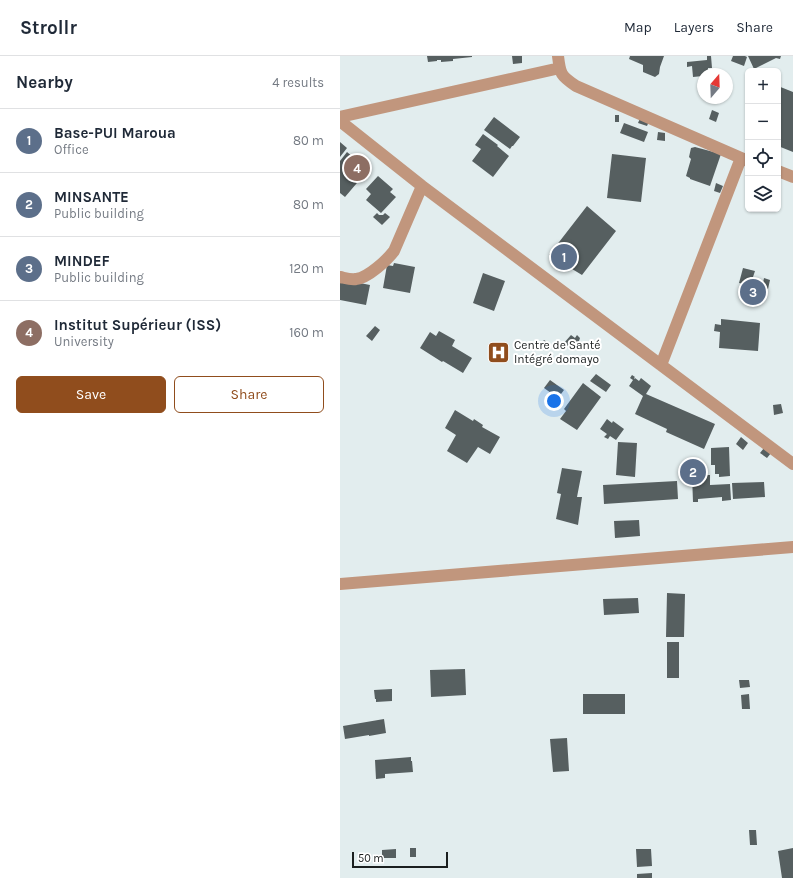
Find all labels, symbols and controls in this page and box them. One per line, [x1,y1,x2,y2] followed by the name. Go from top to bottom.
[20,17,77,39] text: Strollr
[624,19,652,36] text: Map
[674,19,714,36] text: Layers
[736,19,773,36] text: Share
[697,68,733,104] north arrow
[745,68,781,212] map controls
[745,68,781,104] button: +
[16,72,73,92] text: Nearby
[272,75,324,90] text: 4 results
[745,104,781,140] button: −
[54,124,176,142] text: Base-PUI Maroua
[27,133,31,148] text: 1
[293,133,324,148] text: 80 m
[745,140,781,176] button: locate
[54,142,89,157] text: Office
[344,153,370,183] pin: 4
[745,176,781,212] button: layers
[54,188,129,206] text: MINSANTE
[25,197,33,212] text: 2
[293,197,324,212] text: 80 m
[54,206,144,221] text: Public building
[551,242,577,272] pin: 1
[54,252,110,270] text: MINDEF
[25,261,33,276] text: 3
[289,261,324,276] text: 120 m
[54,270,144,285] text: Public building
[740,277,766,307] pin: 3
[54,316,221,334] text: Institut Supérieur (ISS)
[25,325,33,340] text: 4
[289,325,324,340] text: 160 m
[54,334,114,349] text: University
[514,338,601,366] place label: Centre de Santé Intégré domayo
[485,339,511,365] hospital icon: Centre de Santé Intégré domayo
[16,376,166,413] button: Save
[174,376,324,413] button: Share
[544,391,564,411] your location
[680,457,706,487] pin: 2
[352,850,448,869] scale bar
[358,852,384,865] text: 50 m

